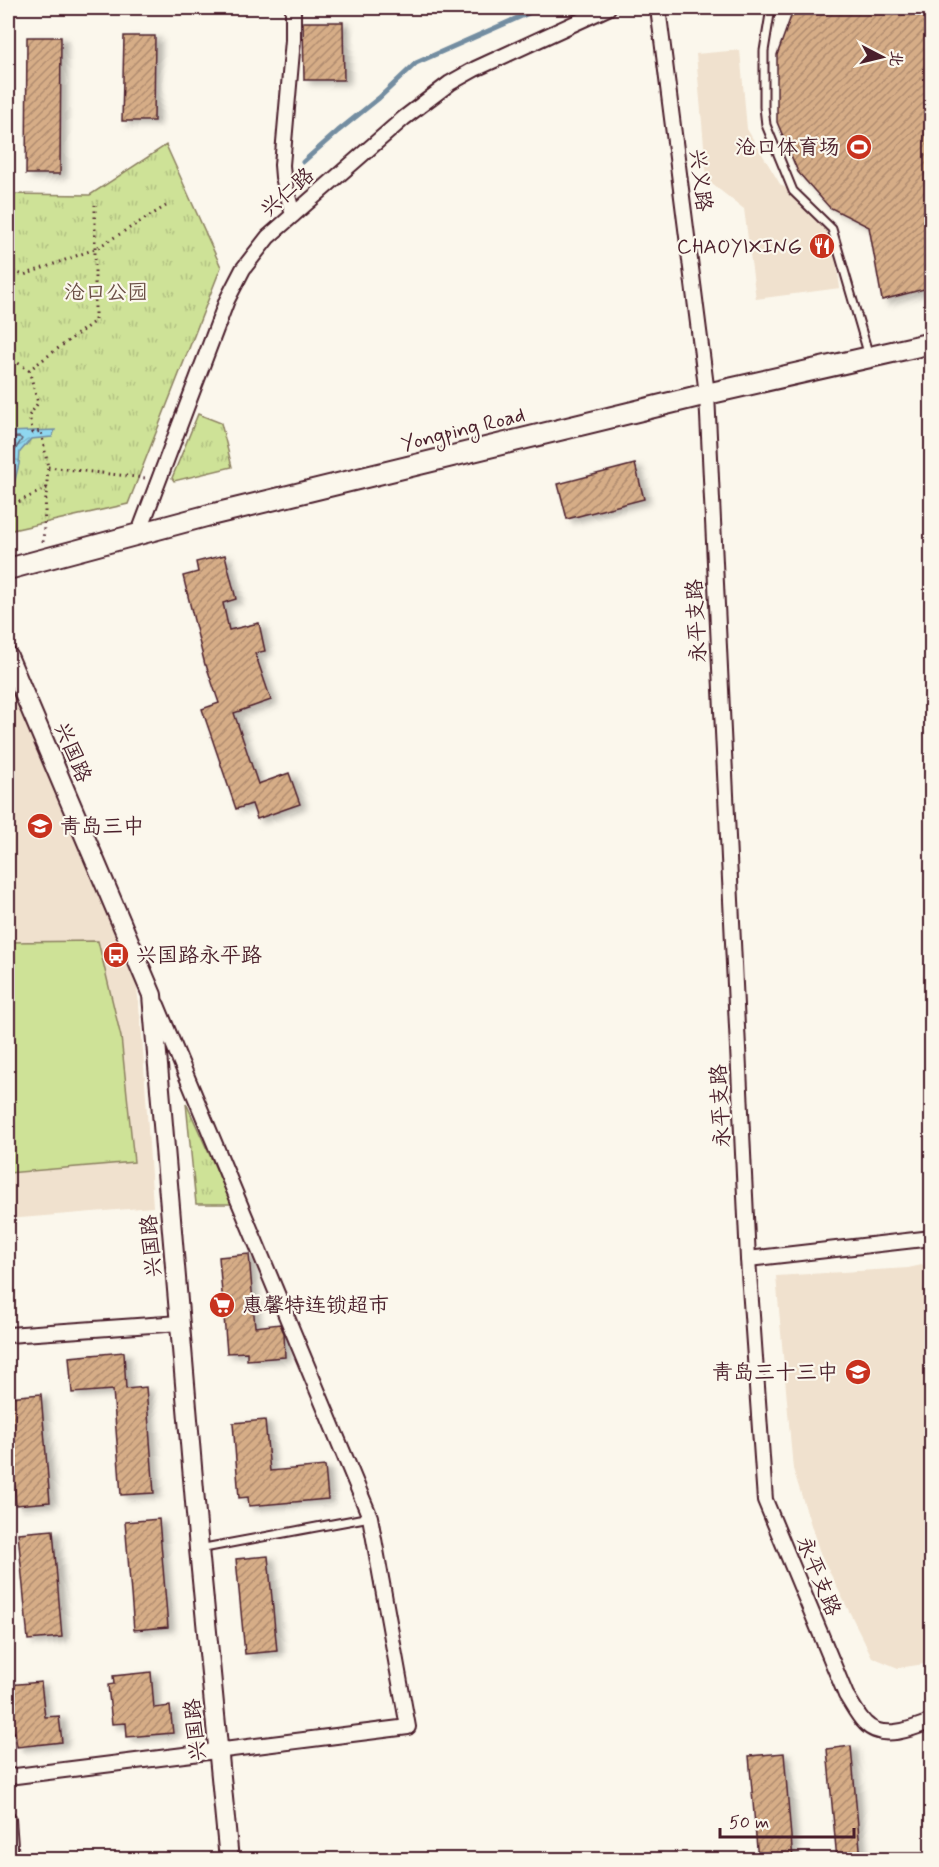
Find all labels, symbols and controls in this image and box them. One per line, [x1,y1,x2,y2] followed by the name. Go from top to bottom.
[852,27,912,87] north arrow
[884,49,907,68] text: 北
[844,132,874,162] sports icon: 沧口体育场
[735,134,840,162] place label: 沧口体育场
[682,147,718,213] street label: 兴义路
[255,162,321,224] street label: 兴仁路
[807,231,837,261] restaurant icon: CHAOYIXING
[677,233,802,261] place label: CHAOYIXING
[64,279,148,307] park label: 沧口公园
[398,401,528,460] street label: Yongping Road
[681,578,713,664] street label: 永平支路
[47,718,97,787] street label: 兴国路
[25,811,55,841] school or university icon: 青岛三中
[60,813,144,841] place label: 青岛三中
[101,940,131,970] bus stop icon: 兴国路永平路
[136,942,262,970] place label: 兴国路永平路
[705,1063,737,1149] street label: 永平支路
[135,1213,169,1279] street label: 兴国路
[207,1290,237,1320] supermarket icon: 惠馨特连锁超市
[242,1292,389,1320] place label: 惠馨特连锁超市
[843,1357,873,1387] school or university icon: 青岛三十三中
[712,1359,838,1387] place label: 青岛三十三中
[789,1532,847,1621] street label: 永平支路
[179,1697,213,1763] street label: 兴国路
[720,1801,854,1839] scale bar
[729,1811,769,1835] text: 50 m

